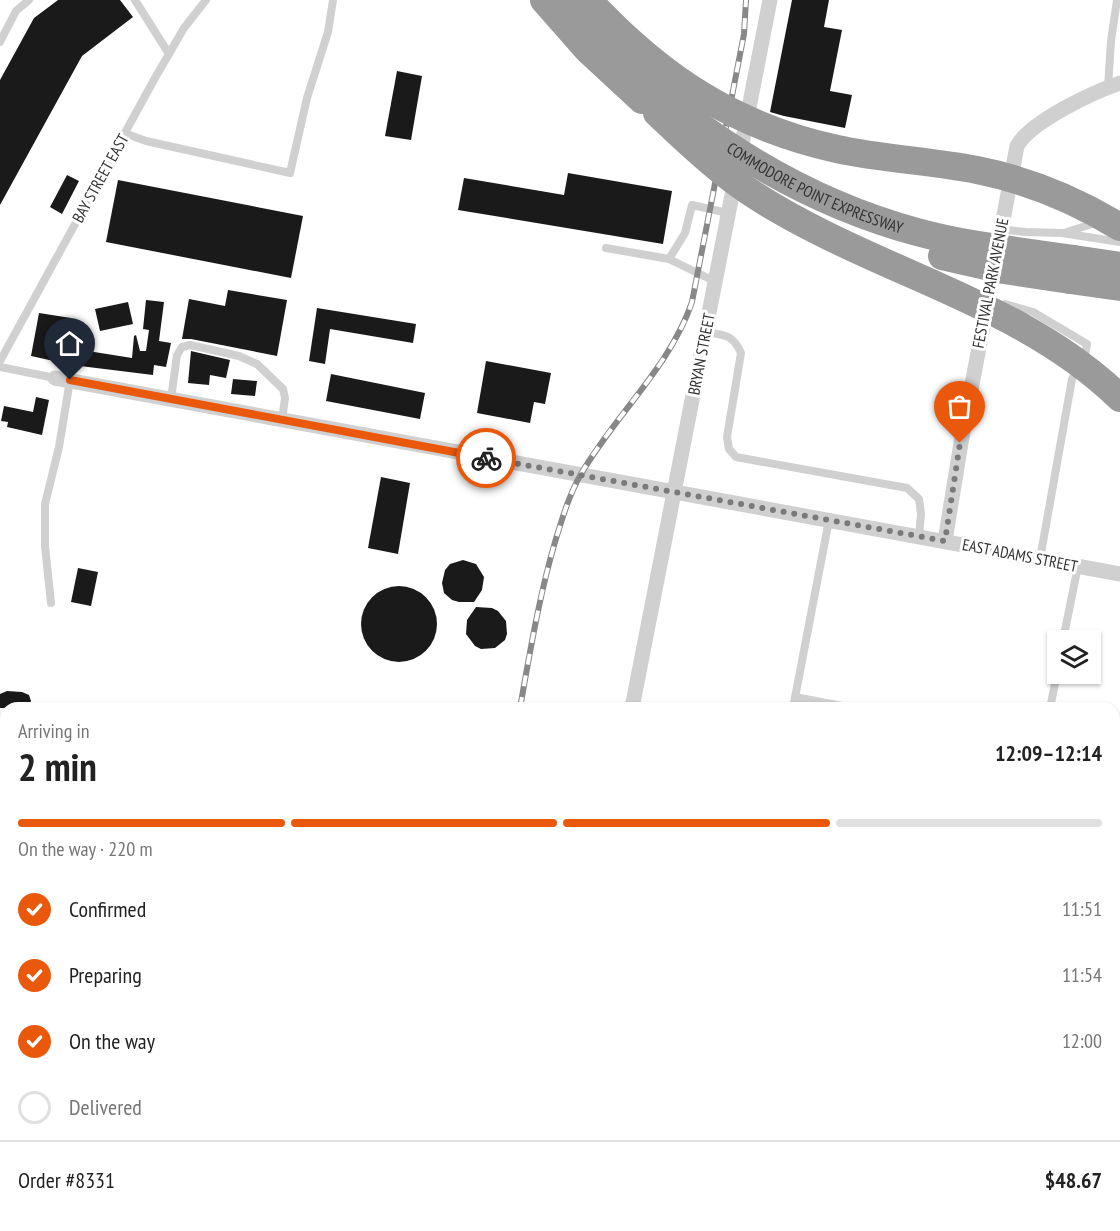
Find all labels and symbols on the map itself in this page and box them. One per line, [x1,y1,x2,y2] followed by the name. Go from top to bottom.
[67,130,133,226] street label: BAY STREET EAST
[723,138,906,238] street label: COMMODORE POINT EXPRESSWAY
[968,216,1012,350] street label: FESTIVAL PARK AVENUE
[683,311,719,397] street label: BRYAN STREET
[44,318,95,380] pin
[934,381,985,443] pin
[456,428,516,488] courier
[961,534,1079,576] street label: EAST ADAMS STREET

